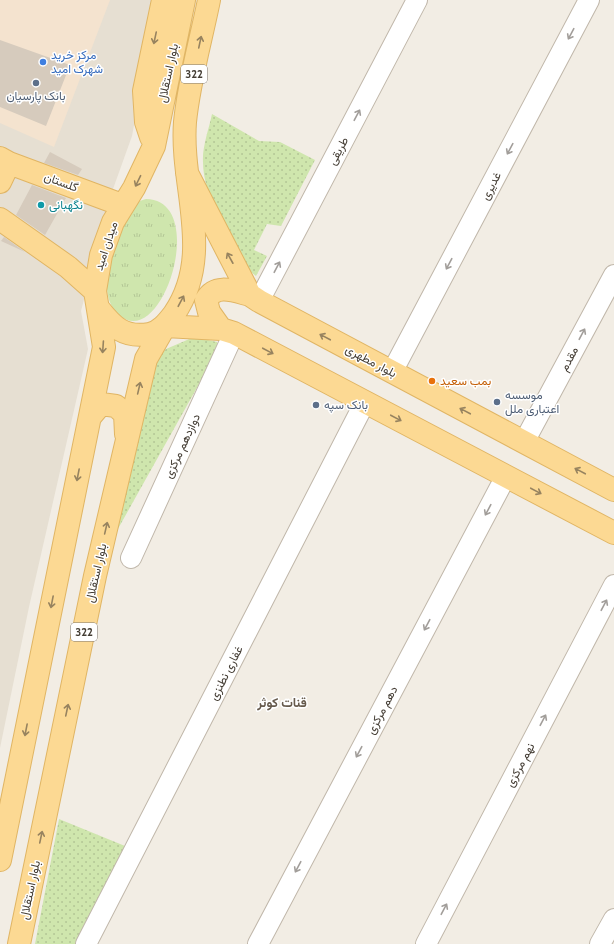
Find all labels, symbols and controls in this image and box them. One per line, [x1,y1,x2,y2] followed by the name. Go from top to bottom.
[567,28,574,40] one-way arrow
[150,31,158,44] one-way arrow
[197,36,205,49] one-way arrow
[154,42,182,104] street label: بلوار استقلال
[51,47,103,77] place label: مرکز خرید شهرک امید
[38,57,48,67] marker: مرکز خرید شهرک امید
[181,65,207,83] road number: 322
[31,78,41,88] marker: بانک پارسیان
[6,88,66,104] place label: بانک پارسیان
[353,109,361,121] one-way arrow
[324,134,352,168] street label: طریقی
[506,143,513,155] one-way arrow
[42,168,80,195] street label: گلستان
[477,169,505,203] street label: غدیری
[133,175,141,187] one-way arrow
[49,197,83,213] place label: نگهبانی
[36,200,46,210] marker: نگهبانی
[91,219,120,272] street label: میدان امید
[226,252,234,264] one-way arrow
[445,258,452,270] one-way arrow
[273,261,281,273] one-way arrow
[178,295,186,307] one-way arrow
[579,328,587,340] one-way arrow
[319,332,331,340] one-way arrow
[99,341,107,354] one-way arrow
[343,341,399,381] street label: بلوار مطهری
[556,344,582,374] street label: مقدم
[262,348,274,355] one-way arrow
[440,373,491,388] place label: بمب سعید
[427,376,437,386] marker: بمب سعید
[136,382,144,395] one-way arrow
[505,387,559,417] place label: موسسه اعتباری ملل
[324,397,368,413] place label: بانک سپه
[492,397,502,407] marker: موسسه اعتباری ملل
[311,400,321,410] marker: بانک سپه
[459,406,471,414] one-way arrow
[160,411,204,481] street label: دوازدهم مرکزی
[390,415,402,422] one-way arrow
[574,467,586,475] one-way arrow
[74,468,82,481] one-way arrow
[529,488,541,496] one-way arrow
[483,504,491,516] one-way arrow
[103,522,111,535] one-way arrow
[81,542,111,604] street label: بلوار استقلال
[48,596,56,609] one-way arrow
[601,599,608,611] one-way arrow
[422,619,430,631] one-way arrow
[71,623,97,641] road number: 322
[205,643,247,703] street label: غفاری نطنزی
[363,683,402,737] street label: دهم مرکزی
[256,694,307,711] district label: قنات کوثر
[64,704,72,717] one-way arrow
[540,714,548,726] one-way arrow
[22,723,30,736] one-way arrow
[502,740,538,790] street label: نهم مرکزی
[355,746,363,758] one-way arrow
[38,831,46,844] one-way arrow
[16,859,44,921] street label: بلوار استقلال
[294,861,302,873] one-way arrow
[441,904,448,916] one-way arrow

